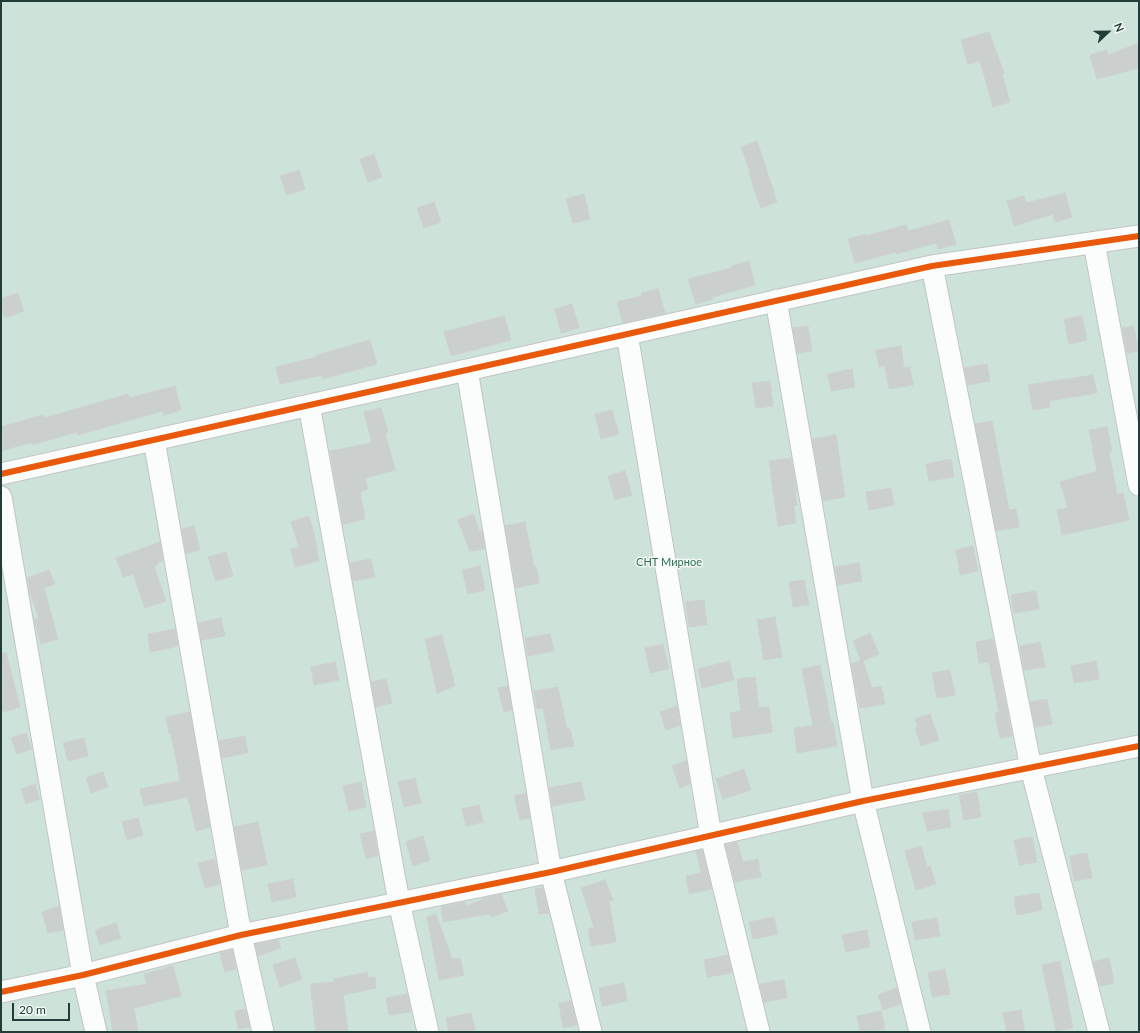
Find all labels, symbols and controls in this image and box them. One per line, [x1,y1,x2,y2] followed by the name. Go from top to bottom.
[1088,12,1128,52] north arrow
[1112,21,1127,34] text: N
[636,555,702,569] park label: СНТ Мирное
[14,995,72,1021] scale bar
[19,1002,46,1017] text: 20 m

